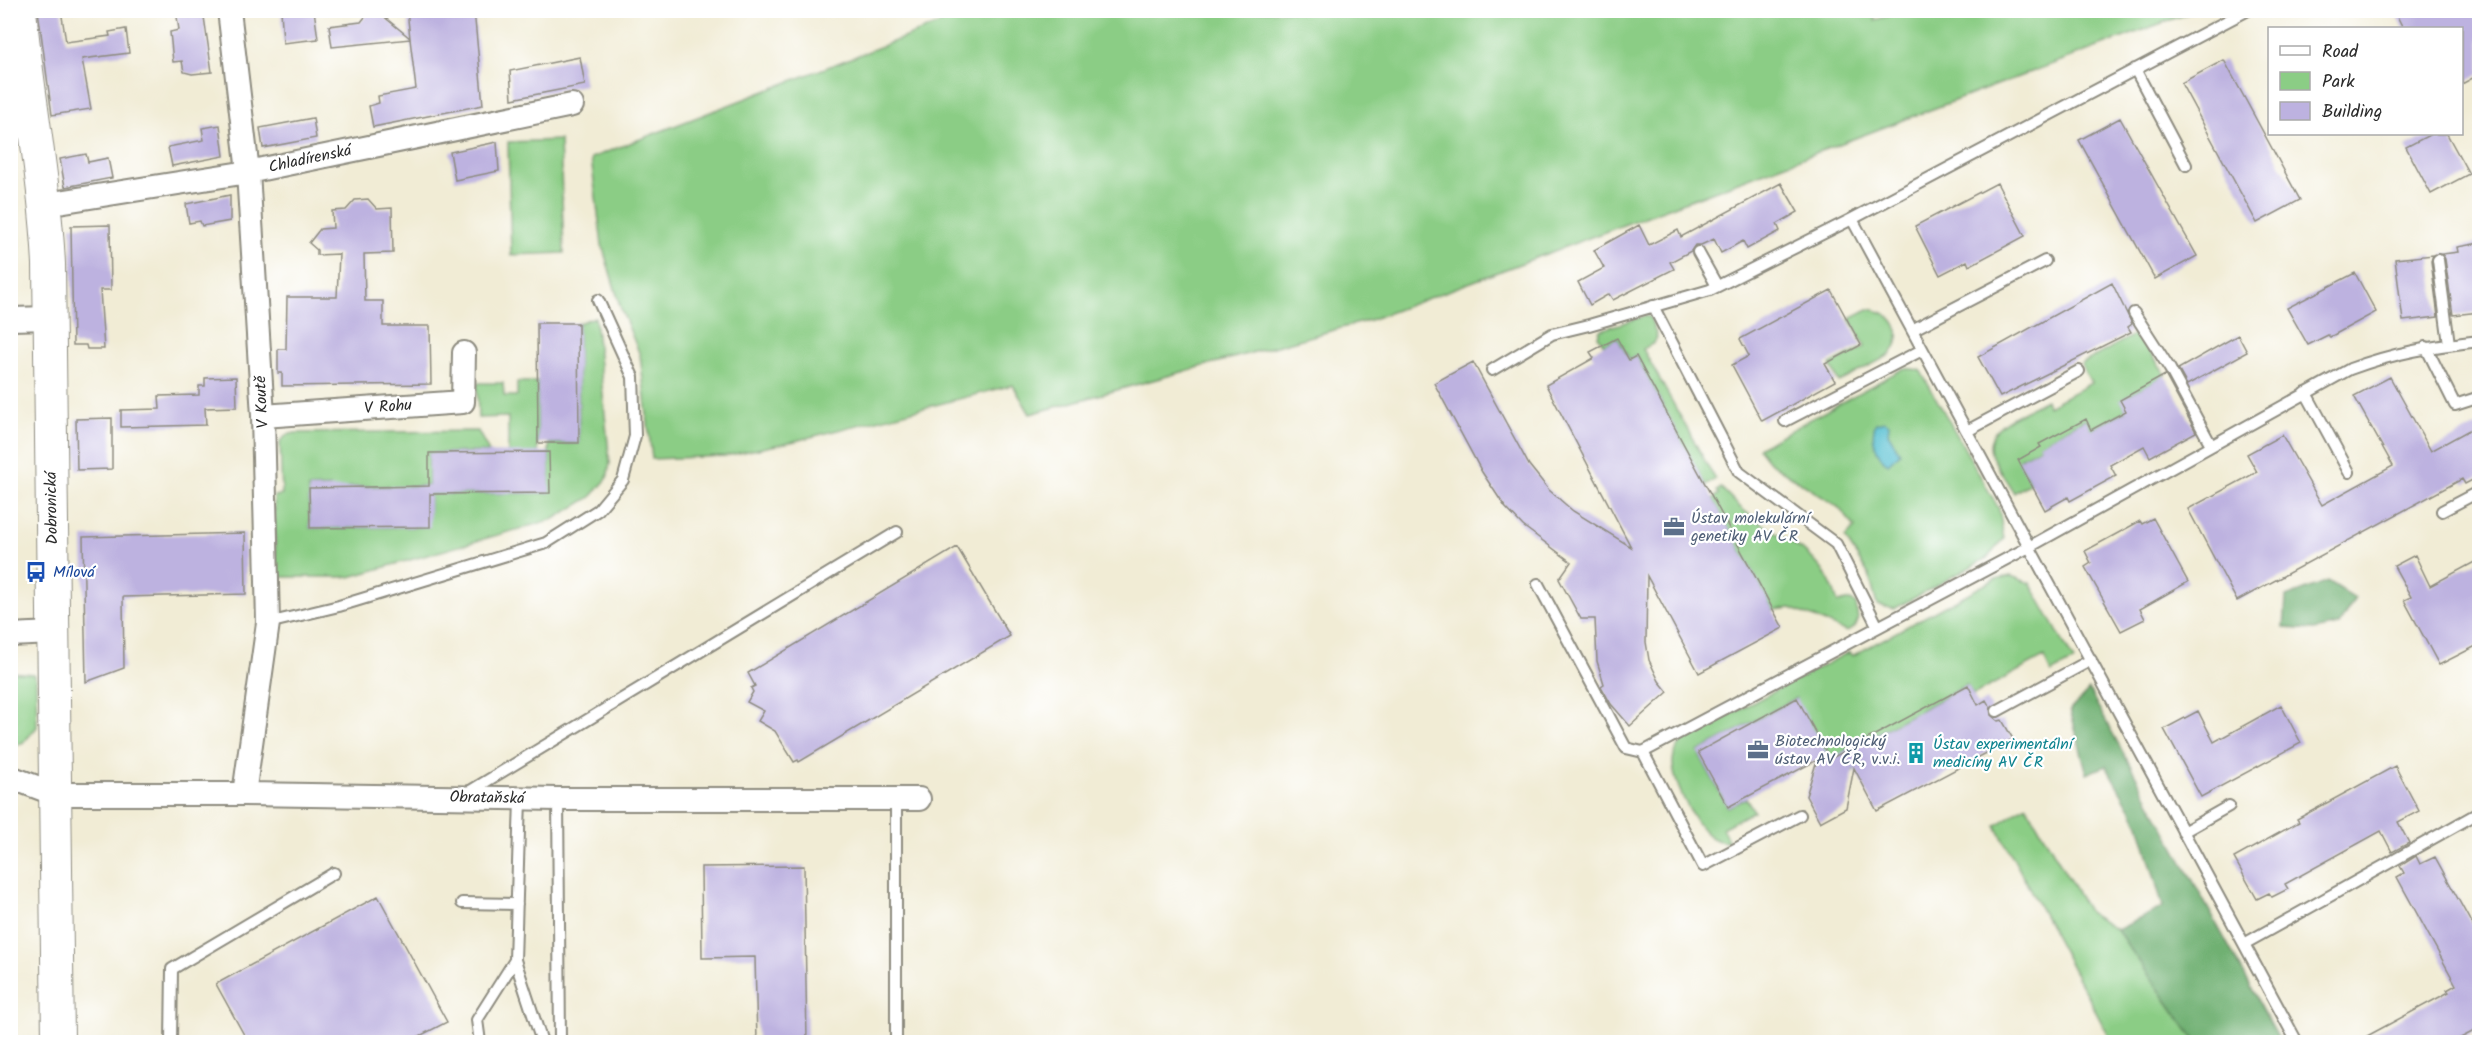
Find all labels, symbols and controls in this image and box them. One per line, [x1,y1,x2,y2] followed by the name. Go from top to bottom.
[2268,27,2463,135] legend
[2322,38,2359,67] text: Road
[2322,68,2355,97] text: Park
[2322,98,2382,127] text: Building
[266,138,355,180] street label: Chladírenská
[248,374,276,429] street label: V Koutě
[363,393,413,421] street label: V Rohu
[39,470,65,545] street label: Dobronická
[1690,506,1812,549] place label: Ústav molekulární genetiky AV ČR
[1662,515,1686,539] office icon: Ústav molekulární genetiky AV ČR
[24,560,48,584] bus stop icon: Mílová
[53,560,96,585] place label: Mílová
[1775,729,1900,772] place label: Biotechnologický ústav AV ČR, v.v.i.
[1933,732,2075,775] place label: Ústav experimentální medicíny AV ČR
[1746,738,1770,762] office icon: Biotechnologický ústav AV ČR, v.v.i.
[1904,741,1928,765] building icon: Ústav experimentální medicíny AV ČR
[449,785,526,811] street label: Obrataňská

